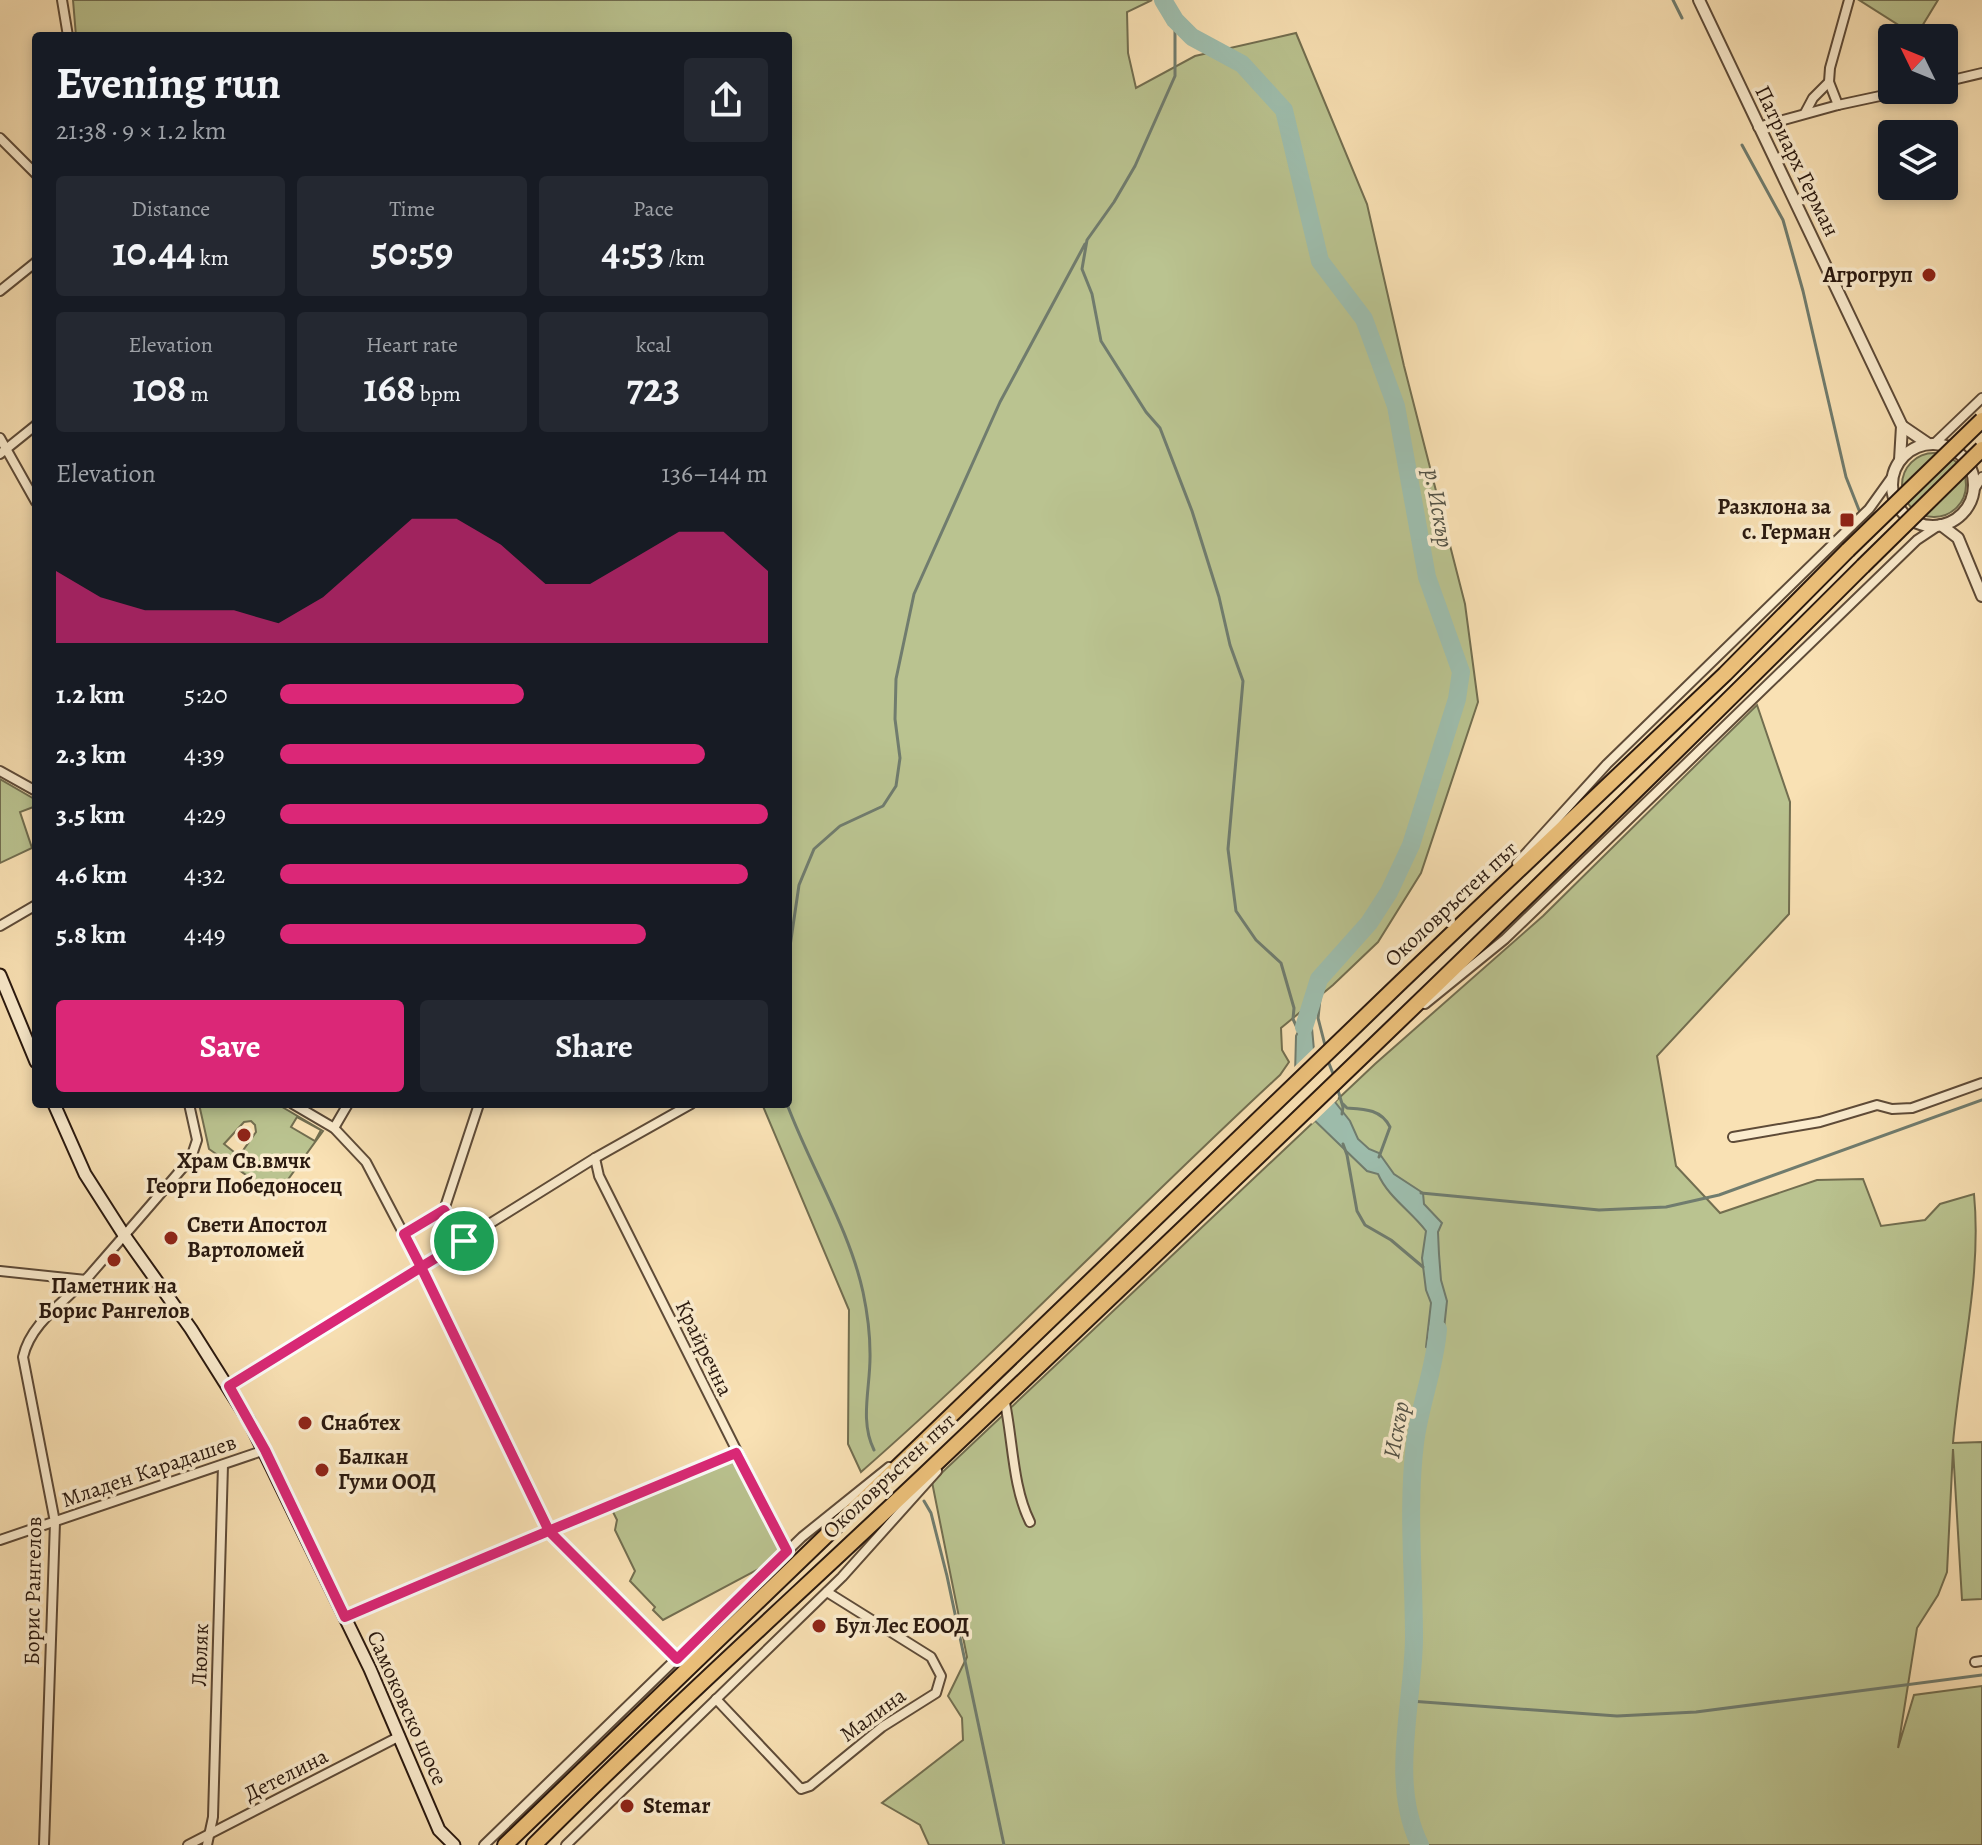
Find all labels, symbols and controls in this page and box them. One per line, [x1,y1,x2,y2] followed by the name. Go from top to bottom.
[1878,24,1958,104] north arrow
[1878,24,1958,200] map controls
[56,53,281,113] text: Evening run
[684,58,768,142] button: share
[1747,80,1847,242] street label: Патриарх Герман
[56,113,226,148] text: 21:38 · 9 × 1.2 km
[1878,120,1958,200] button: layers
[131,194,210,224] text: Distance
[389,194,435,224] text: Time
[633,194,674,224] text: Pace
[112,224,195,279] text: 10.44
[371,224,453,279] text: 50:59
[602,224,664,279] text: 4:53
[195,243,229,273] text: km
[664,243,705,273] text: /km
[1822,260,1913,290] place label: Агрогруп
[1920,266,1938,284] marker: Агрогруп
[128,330,213,360] text: Elevation
[366,330,458,360] text: Heart rate
[636,330,671,360] text: kcal
[133,360,186,415] text: 108
[363,360,415,415] text: 168
[627,360,680,415] text: 723
[186,379,209,409] text: m
[415,379,461,409] text: bpm
[56,456,156,491] text: Elevation
[661,456,768,491] text: 136–144 m
[1416,465,1462,550] water label: р. Искър
[1717,492,1832,547] place label: Разклона за с. Герман
[1838,511,1856,529] marker: Разклона за с. Герман
[56,677,125,712] text: 1.2 km
[184,677,228,712] text: 5:20
[56,737,127,772] text: 2.3 km
[184,737,225,772] text: 4:39
[56,797,125,832] text: 3.5 km
[184,797,226,832] text: 4:29
[1378,834,1524,974] street label: Околовръстен път
[56,857,127,892] text: 4.6 km
[184,857,225,892] text: 4:32
[56,917,127,952] text: 5.8 km
[184,917,226,952] text: 4:49
[56,1000,404,1092] button: Save
[420,1000,768,1092] button: Share
[235,1126,253,1144] marker: Храм Св.вмчк Георги Победоносец
[146,1146,342,1201] place label: Храм Св.вмчк Георги Победоносец
[430,1207,498,1275] pin
[187,1210,327,1265] place label: Свети Апостол Вартоломей
[442,1219,486,1263] icon: arrive
[162,1229,180,1247] marker: Свети Апостол Вартоломей
[105,1251,123,1269] marker: Паметник на Борис Рангелов
[38,1271,190,1326] place label: Паметник на Борис Рангелов
[668,1295,740,1402] street label: Крайречна
[1375,1399,1417,1461] water label: Искър
[816,1406,962,1546] street label: Околовръстен път
[321,1408,401,1438] place label: Снабтех
[296,1414,314,1432] marker: Снабтех
[58,1427,240,1515] street label: Младен Карадашев
[338,1442,436,1497] place label: Балкан Гуми ООД
[313,1461,331,1479] marker: Балкан Гуми ООД
[17,1516,49,1666] street label: Борис Рангелов
[835,1611,969,1641] place label: Бул Лес ЕООД
[810,1617,828,1635] marker: Бул Лес ЕООД
[184,1623,216,1687] street label: Люляк
[359,1626,455,1790] street label: Самоковско шосе
[834,1680,913,1749] street label: Малина
[239,1741,334,1809] street label: Детелина
[643,1791,710,1821] place label: Stemar
[618,1797,636,1815] marker: Stemar

